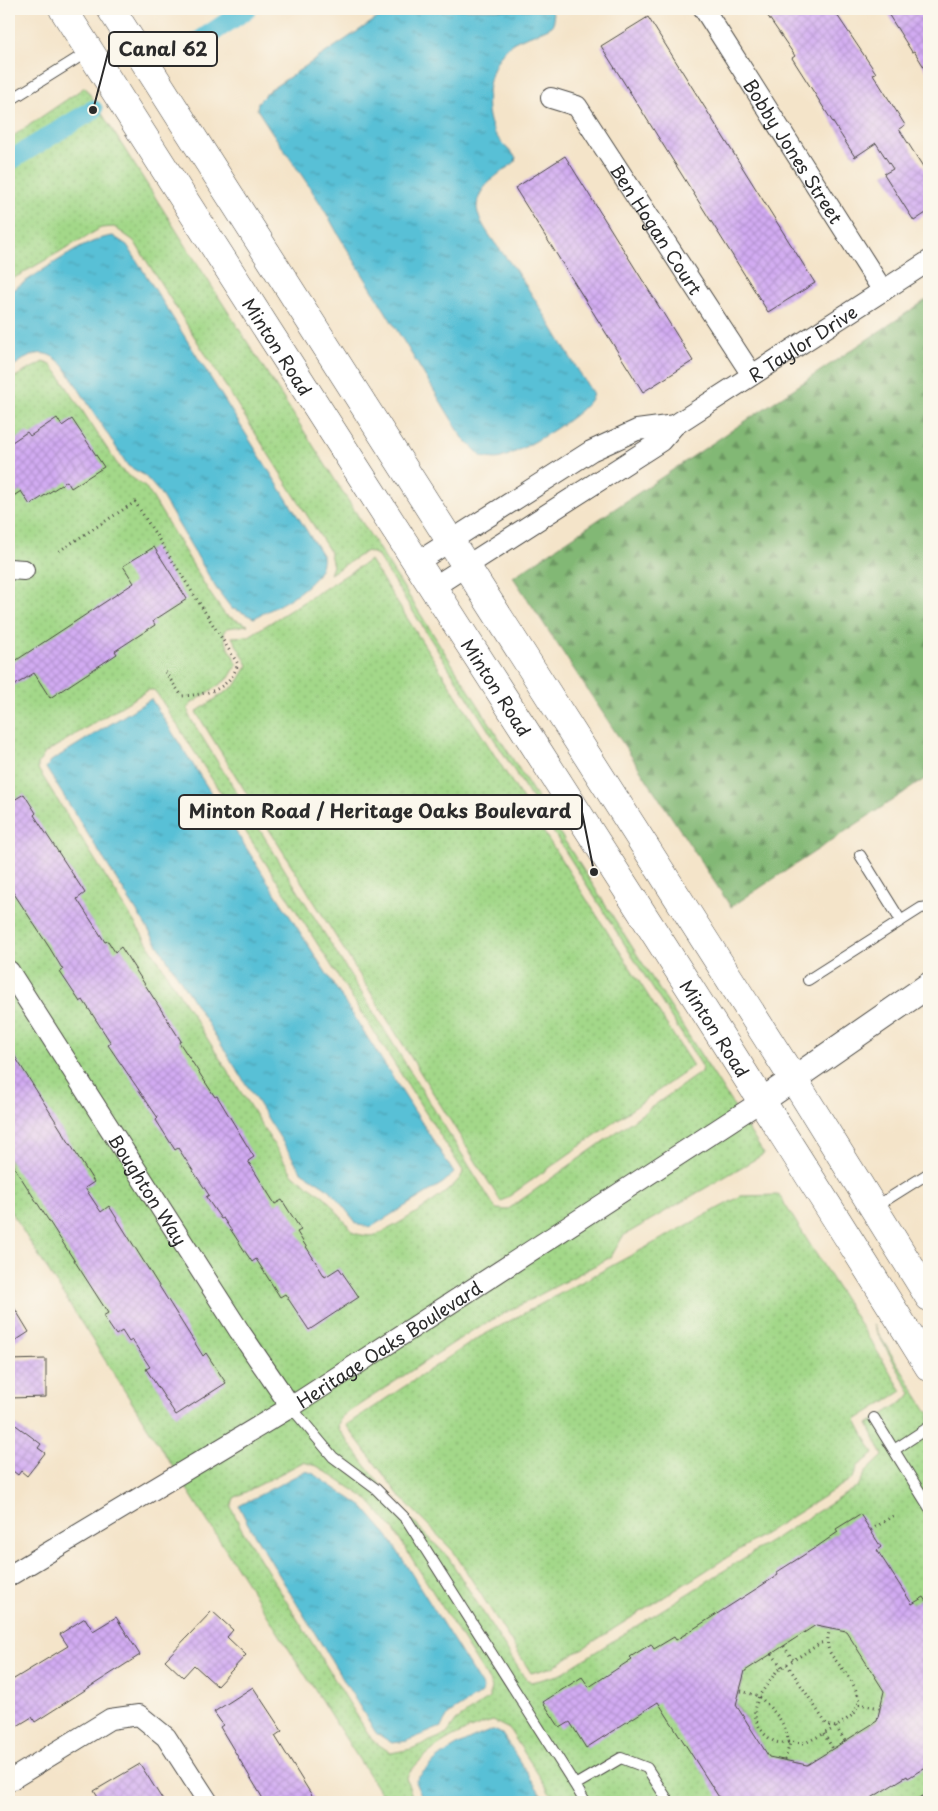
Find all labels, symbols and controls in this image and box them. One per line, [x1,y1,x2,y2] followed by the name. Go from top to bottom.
[109,32,217,66] callout: Canal 62
[118,34,208,62] text: Canal 62
[738,73,850,229] street label: Bobby Jones Street
[605,158,710,300] street label: Ben Hogan Court
[237,292,319,400] street label: Minton Road
[743,298,862,388] street label: R Taylor Drive
[455,633,538,741] street label: Minton Road
[179,795,582,829] callout: Minton Road / Heritage Oaks Boulevard
[189,796,572,824] text: Minton Road / Heritage Oaks Boulevard
[674,974,757,1082] street label: Minton Road
[103,1128,195,1250] street label: Boughton Way
[290,1273,486,1414] street label: Heritage Oaks Boulevard

